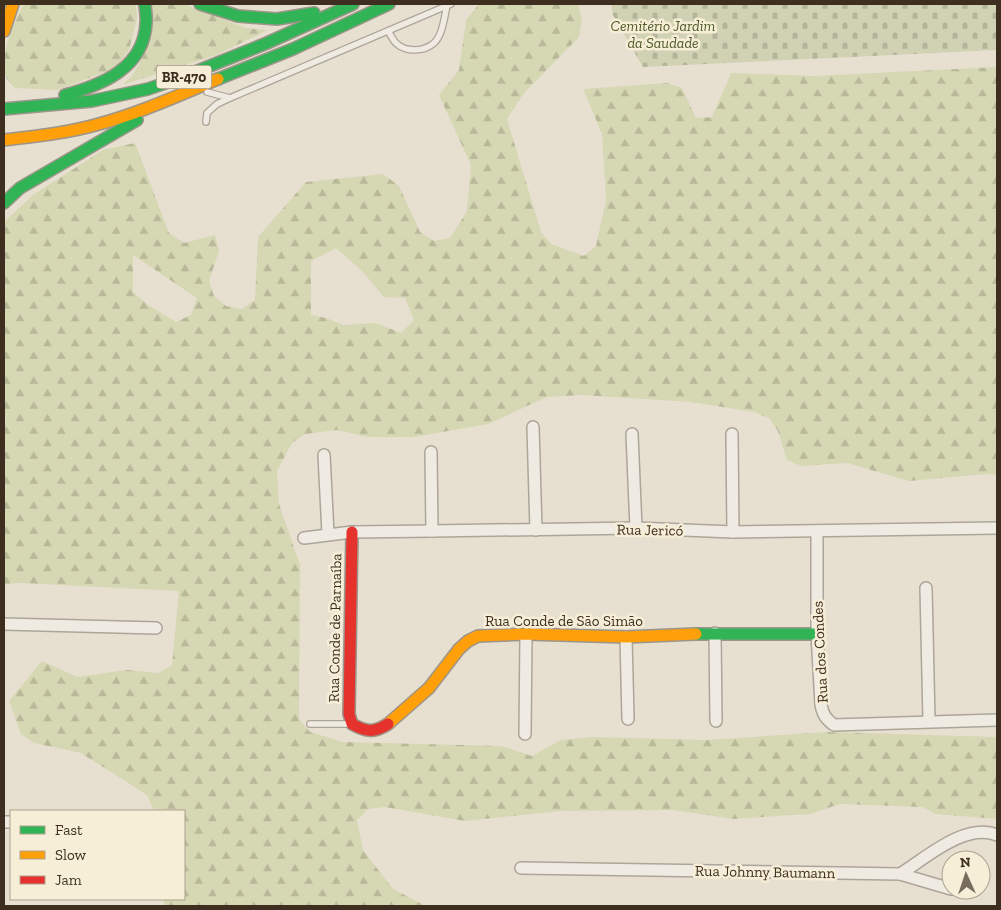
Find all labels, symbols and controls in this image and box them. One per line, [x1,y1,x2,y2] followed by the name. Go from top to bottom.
[611,17,716,52] park label: Cemitério Jardim da Saudade
[156,66,212,88] road number: BR-470
[617,520,684,540] street label: Rua Jericó
[325,553,345,703] street label: Rua Conde de Parnaíba
[808,601,832,703] street label: Rua dos Condes
[485,612,643,630] street label: Rua Conde de São Simão
[10,810,185,900] legend
[55,821,83,839] text: Fast
[55,846,87,864] text: Slow
[941,850,991,900] north arrow
[960,854,971,871] text: N
[695,862,836,882] street label: Rua Johnny Baumann
[55,871,82,889] text: Jam

